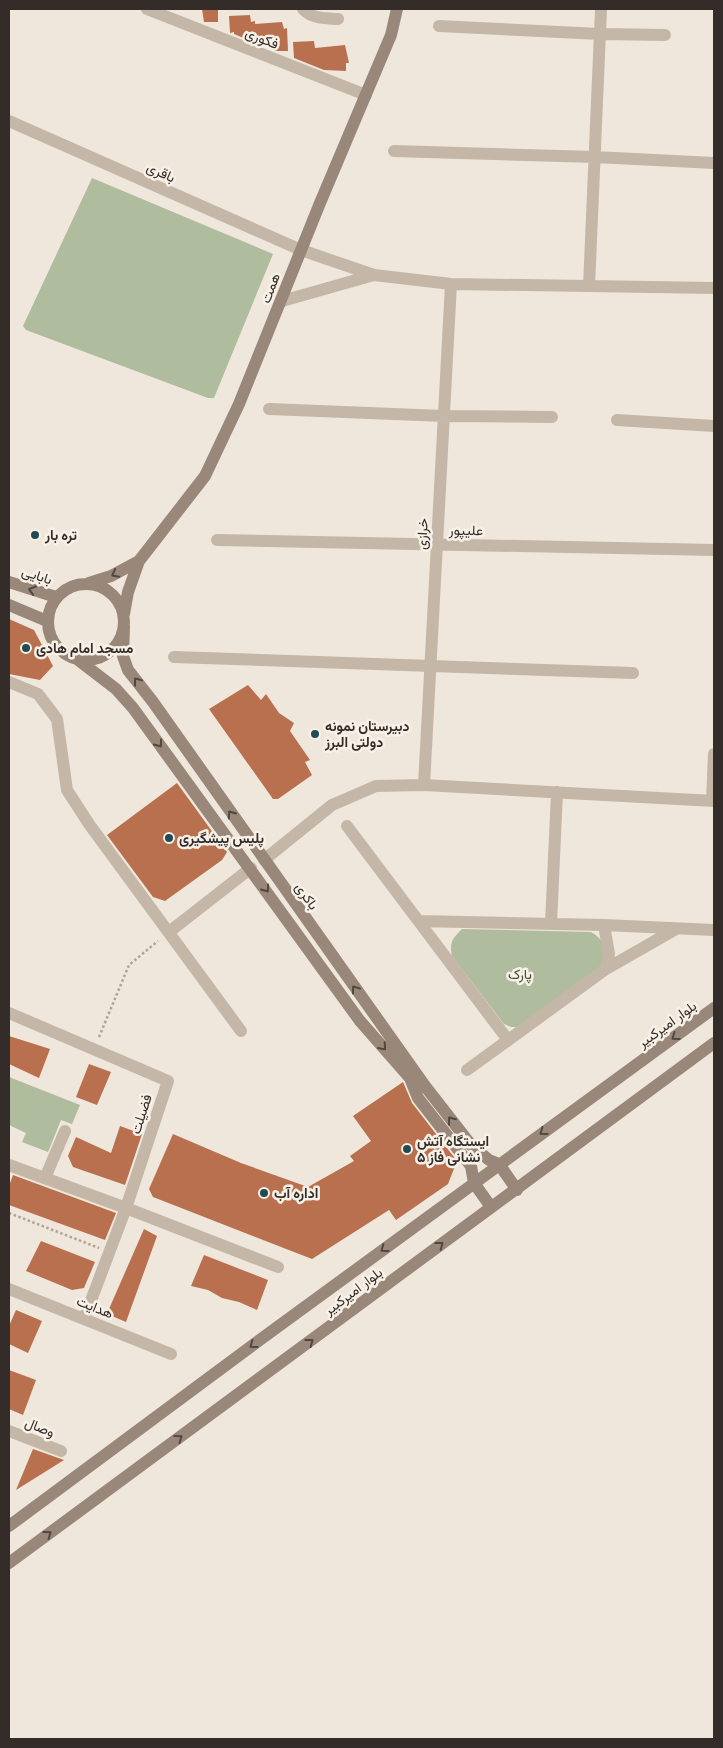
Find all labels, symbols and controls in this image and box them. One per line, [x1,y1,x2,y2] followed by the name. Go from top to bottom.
[243,24,281,53] street label: فکوری
[144,159,178,186] street label: باقری
[257,271,283,305] street label: همت
[413,518,432,550] street label: خرازی
[448,522,483,540] street label: علیپور
[44,527,78,544] place label: تره بار
[29,529,41,541] marker: تره بار
[19,563,54,588] street label: بابایی
[111,568,120,578] one-way arrow
[29,585,37,595] one-way arrow
[36,640,134,657] place label: مسجد امام هادی
[20,642,32,654] marker: مسجد امام هادی
[134,677,143,687] one-way arrow
[324,718,410,751] place label: دبیرستان نمونه دولتی البرز
[309,728,321,740] marker: دبیرستان نمونه دولتی البرز
[154,738,162,747] one-way arrow
[228,810,237,819] one-way arrow
[179,830,264,848] place label: پلیس پیشگیری
[163,832,175,844] marker: پلیس پیشگیری
[291,879,322,913] street label: باکری
[260,883,269,893] one-way arrow
[508,966,532,984] park label: پارک
[352,985,361,995] one-way arrow
[634,997,700,1052] street label: بلوار امیرکبیر
[671,1031,681,1040] one-way arrow
[378,1042,387,1051] one-way arrow
[127,1092,155,1136] street label: فضیلت
[449,1117,457,1126] one-way arrow
[539,1126,549,1135] one-way arrow
[417,1133,489,1166] place label: ایستگاه آتش نشانی فاز ۵
[401,1143,413,1155] marker: ایستگاه آتش نشانی فاز ۵
[274,1185,318,1202] place label: اداره آب
[258,1187,270,1199] marker: اداره آب
[434,1242,444,1251] one-way arrow
[380,1243,390,1252] one-way arrow
[320,1264,386,1319] street label: بلوار امیرکبیر
[74,1293,116,1322] street label: هدایت
[249,1339,259,1348] one-way arrow
[304,1339,313,1347] one-way arrow
[22,1414,57,1442] street label: وصال
[173,1435,183,1444] one-way arrow
[42,1531,52,1540] one-way arrow

